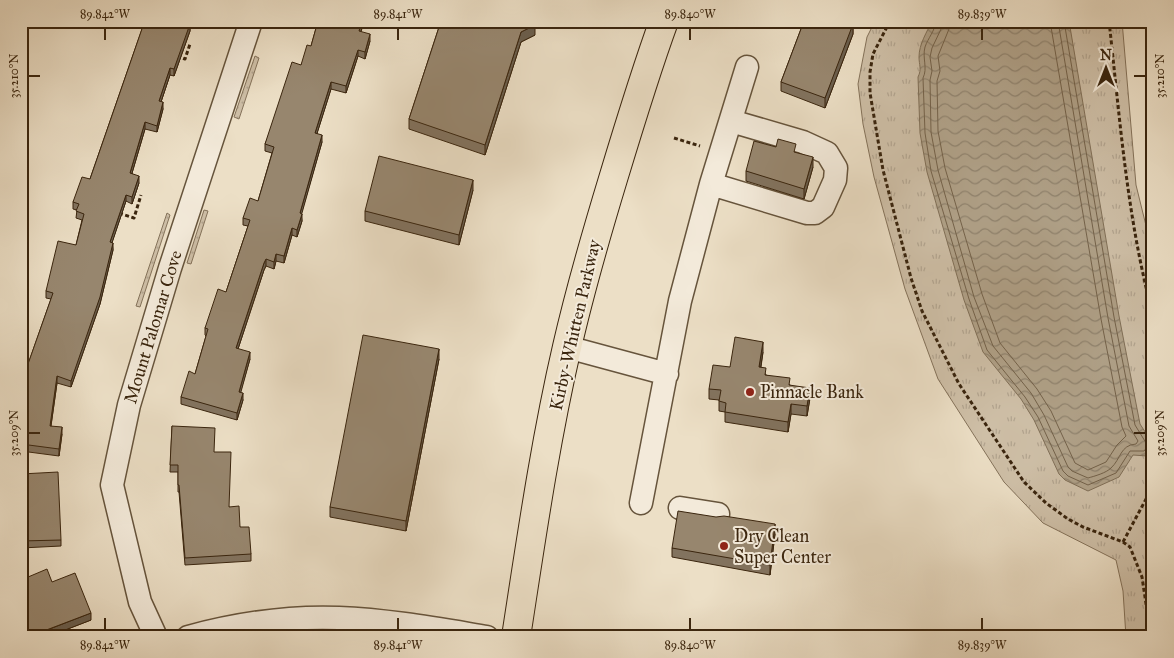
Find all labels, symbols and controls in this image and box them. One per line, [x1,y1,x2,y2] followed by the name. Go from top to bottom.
[80,7,131,21] text: 89.842°W
[374,7,423,21] text: 89.841°W
[664,7,716,21] text: 89.840°W
[958,7,1007,21] text: 89.839°W
[1082,42,1132,92] north arrow
[1100,47,1112,64] text: N
[7,54,21,98] text: 35.210°N
[1153,54,1167,98] text: 35.210°N
[545,237,606,413] street label: Kirby-Whitten Parkway
[119,248,187,406] street label: Mount Palomar Cove
[760,381,864,403] place label: Pinnacle Bank
[744,386,756,398] marker: Pinnacle Bank
[7,410,21,456] text: 35.209°N
[1153,410,1167,456] text: 35.209°N
[734,525,831,568] place label: Dry Clean Super Center
[718,540,730,552] marker: Dry Clean Super Center
[80,638,131,652] text: 89.842°W
[374,638,423,652] text: 89.841°W
[664,638,716,652] text: 89.840°W
[958,638,1007,652] text: 89.839°W

